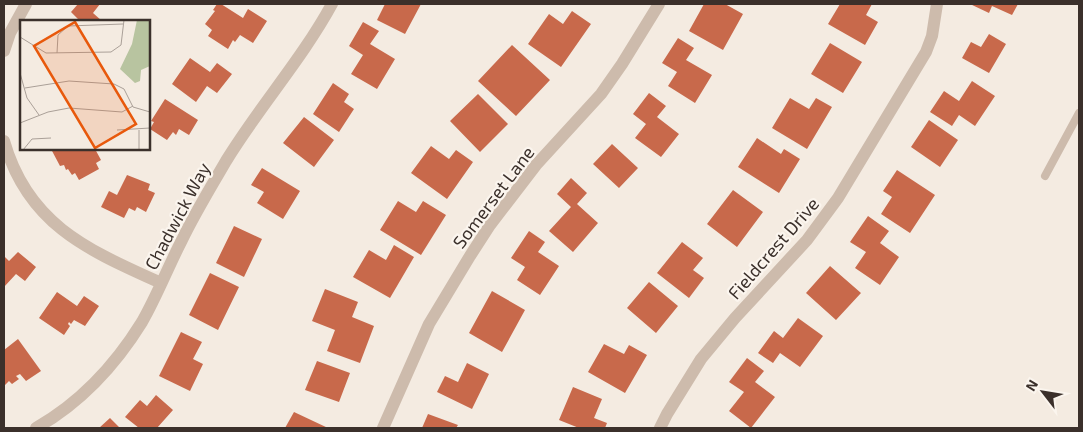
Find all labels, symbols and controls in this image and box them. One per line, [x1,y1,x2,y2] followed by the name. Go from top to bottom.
[20,20,150,150] inset map
[448,142,538,252] street label: Somerset Lane
[140,158,215,273] street label: Chadwick Way
[723,193,823,303] street label: Fieldcrest Drive
[1018,367,1068,417] north arrow
[1022,376,1041,394] text: N

